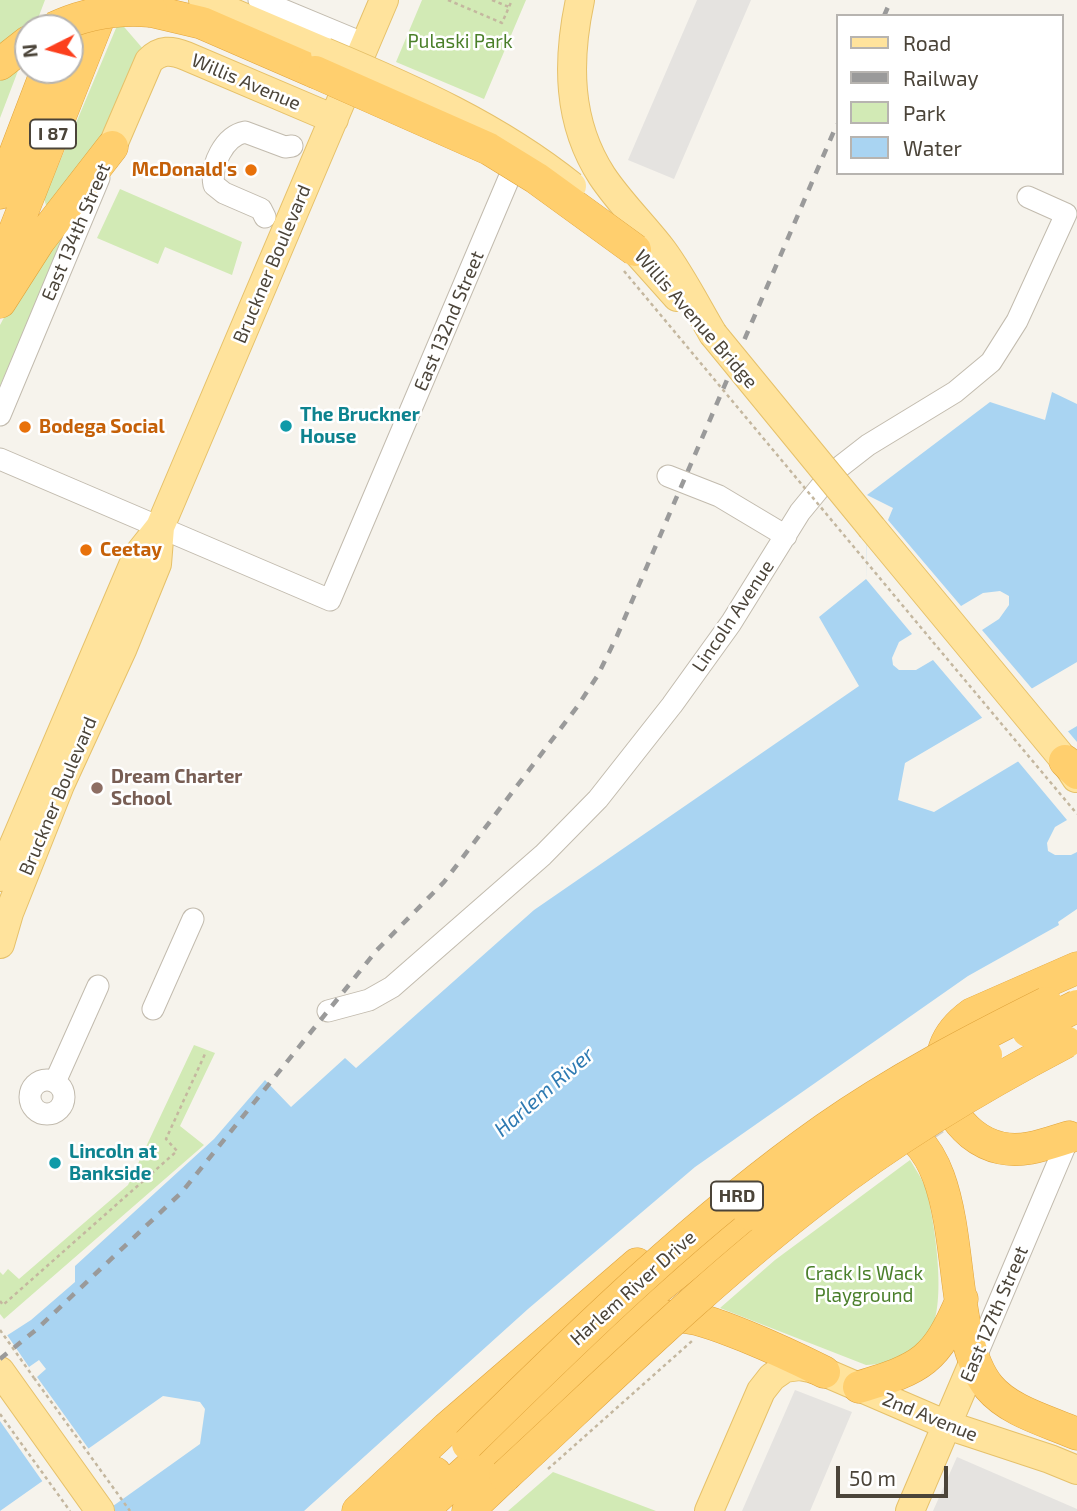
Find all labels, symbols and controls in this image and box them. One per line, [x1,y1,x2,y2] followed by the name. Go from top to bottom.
[14,14,84,84] north arrow
[836,14,1063,175] legend
[903,30,951,55] text: Road
[407,31,513,53] park label: Pulaski Park
[17,43,42,59] text: N
[188,49,304,115] street label: Willis Avenue
[903,65,979,90] text: Railway
[903,100,946,125] text: Park
[30,119,76,148] road number: I 87
[903,135,962,160] text: Water
[132,159,237,181] place label: McDonald's
[37,160,115,304] street label: East 134th Street
[243,162,259,178] marker: McDonald's
[228,181,316,347] street label: Bruckner Boulevard
[630,245,762,393] street label: Willis Avenue Bridge
[409,248,489,394] street label: East 132nd Street
[300,404,420,448] place label: The Bruckner House
[39,416,165,438] place label: Bodega Social
[278,418,294,434] marker: The Bruckner House
[17,419,33,435] marker: Bodega Social
[100,539,162,561] place label: Ceetay
[78,542,94,558] marker: Ceetay
[687,556,779,676] street label: Lincoln Avenue
[14,713,102,879] street label: Bruckner Boulevard
[111,766,242,810] place label: Dream Charter School
[89,780,105,796] marker: Dream Charter School
[489,1042,599,1142] water label: Harlem River
[69,1141,157,1185] place label: Lincoln at Bankside
[47,1155,63,1171] marker: Lincoln at Bankside
[711,1182,763,1210] road number: HRD
[566,1226,700,1350] street label: Harlem River Drive
[955,1243,1033,1385] street label: East 127th Street
[805,1263,923,1307] park label: Crack Is Wack Playground
[879,1388,981,1446] street label: 2nd Avenue
[839,1452,951,1496] scale bar
[849,1465,896,1490] text: 50 m

